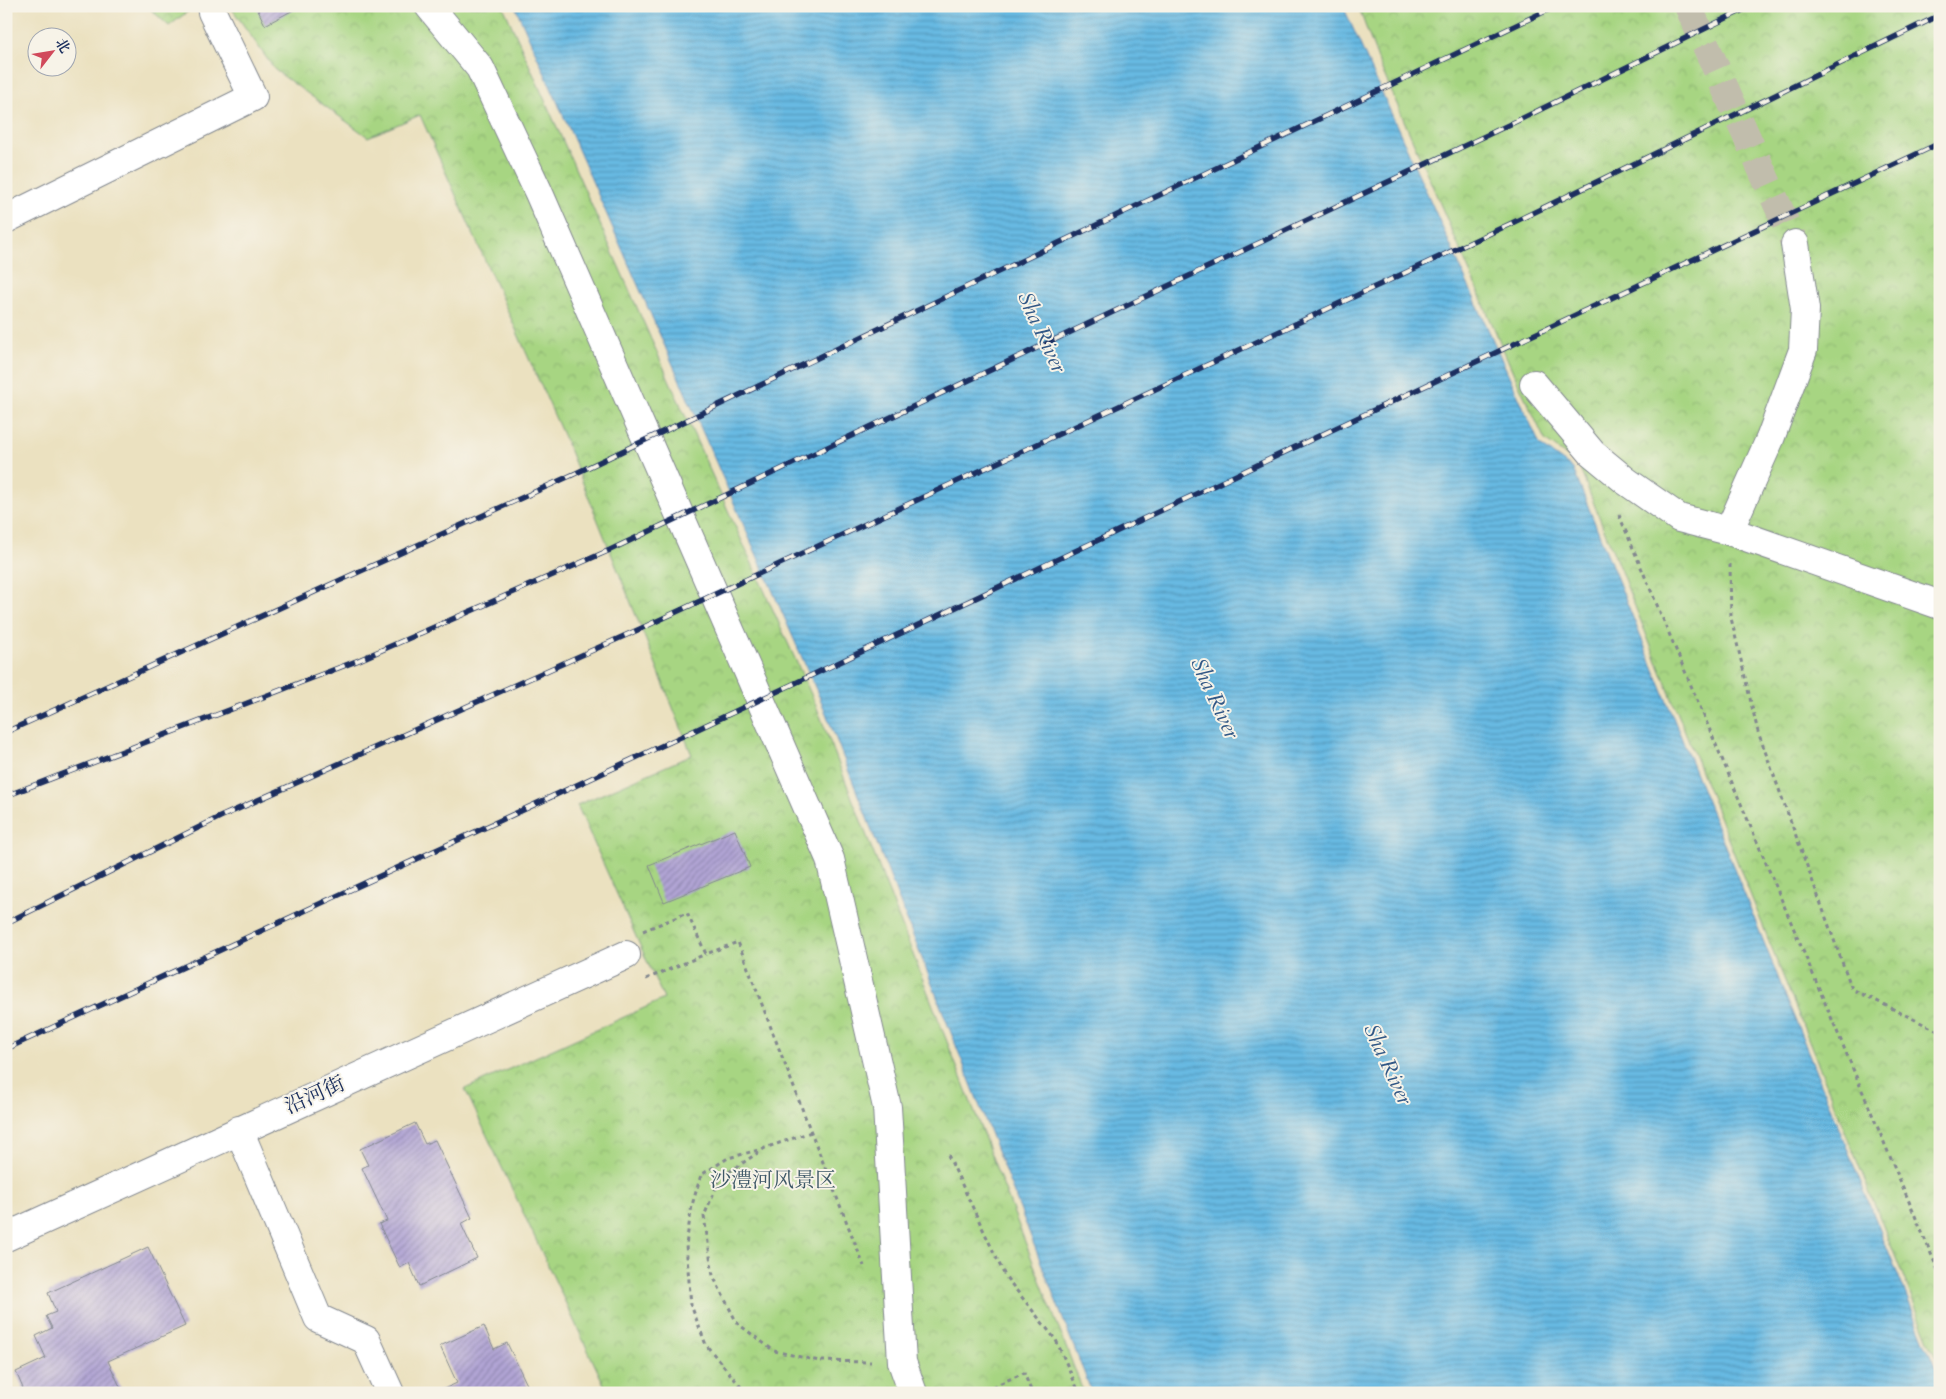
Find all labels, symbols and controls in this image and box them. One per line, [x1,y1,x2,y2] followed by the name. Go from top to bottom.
[28,28,78,78] north arrow
[51,35,74,56] text: 北
[1010,287,1074,378] water label: Sha River
[1183,653,1247,744] water label: Sha River
[1356,1019,1420,1110] water label: Sha River
[280,1069,350,1121] street label: 沿河街
[710,1166,836,1195] park label: 沙澧河风景区

